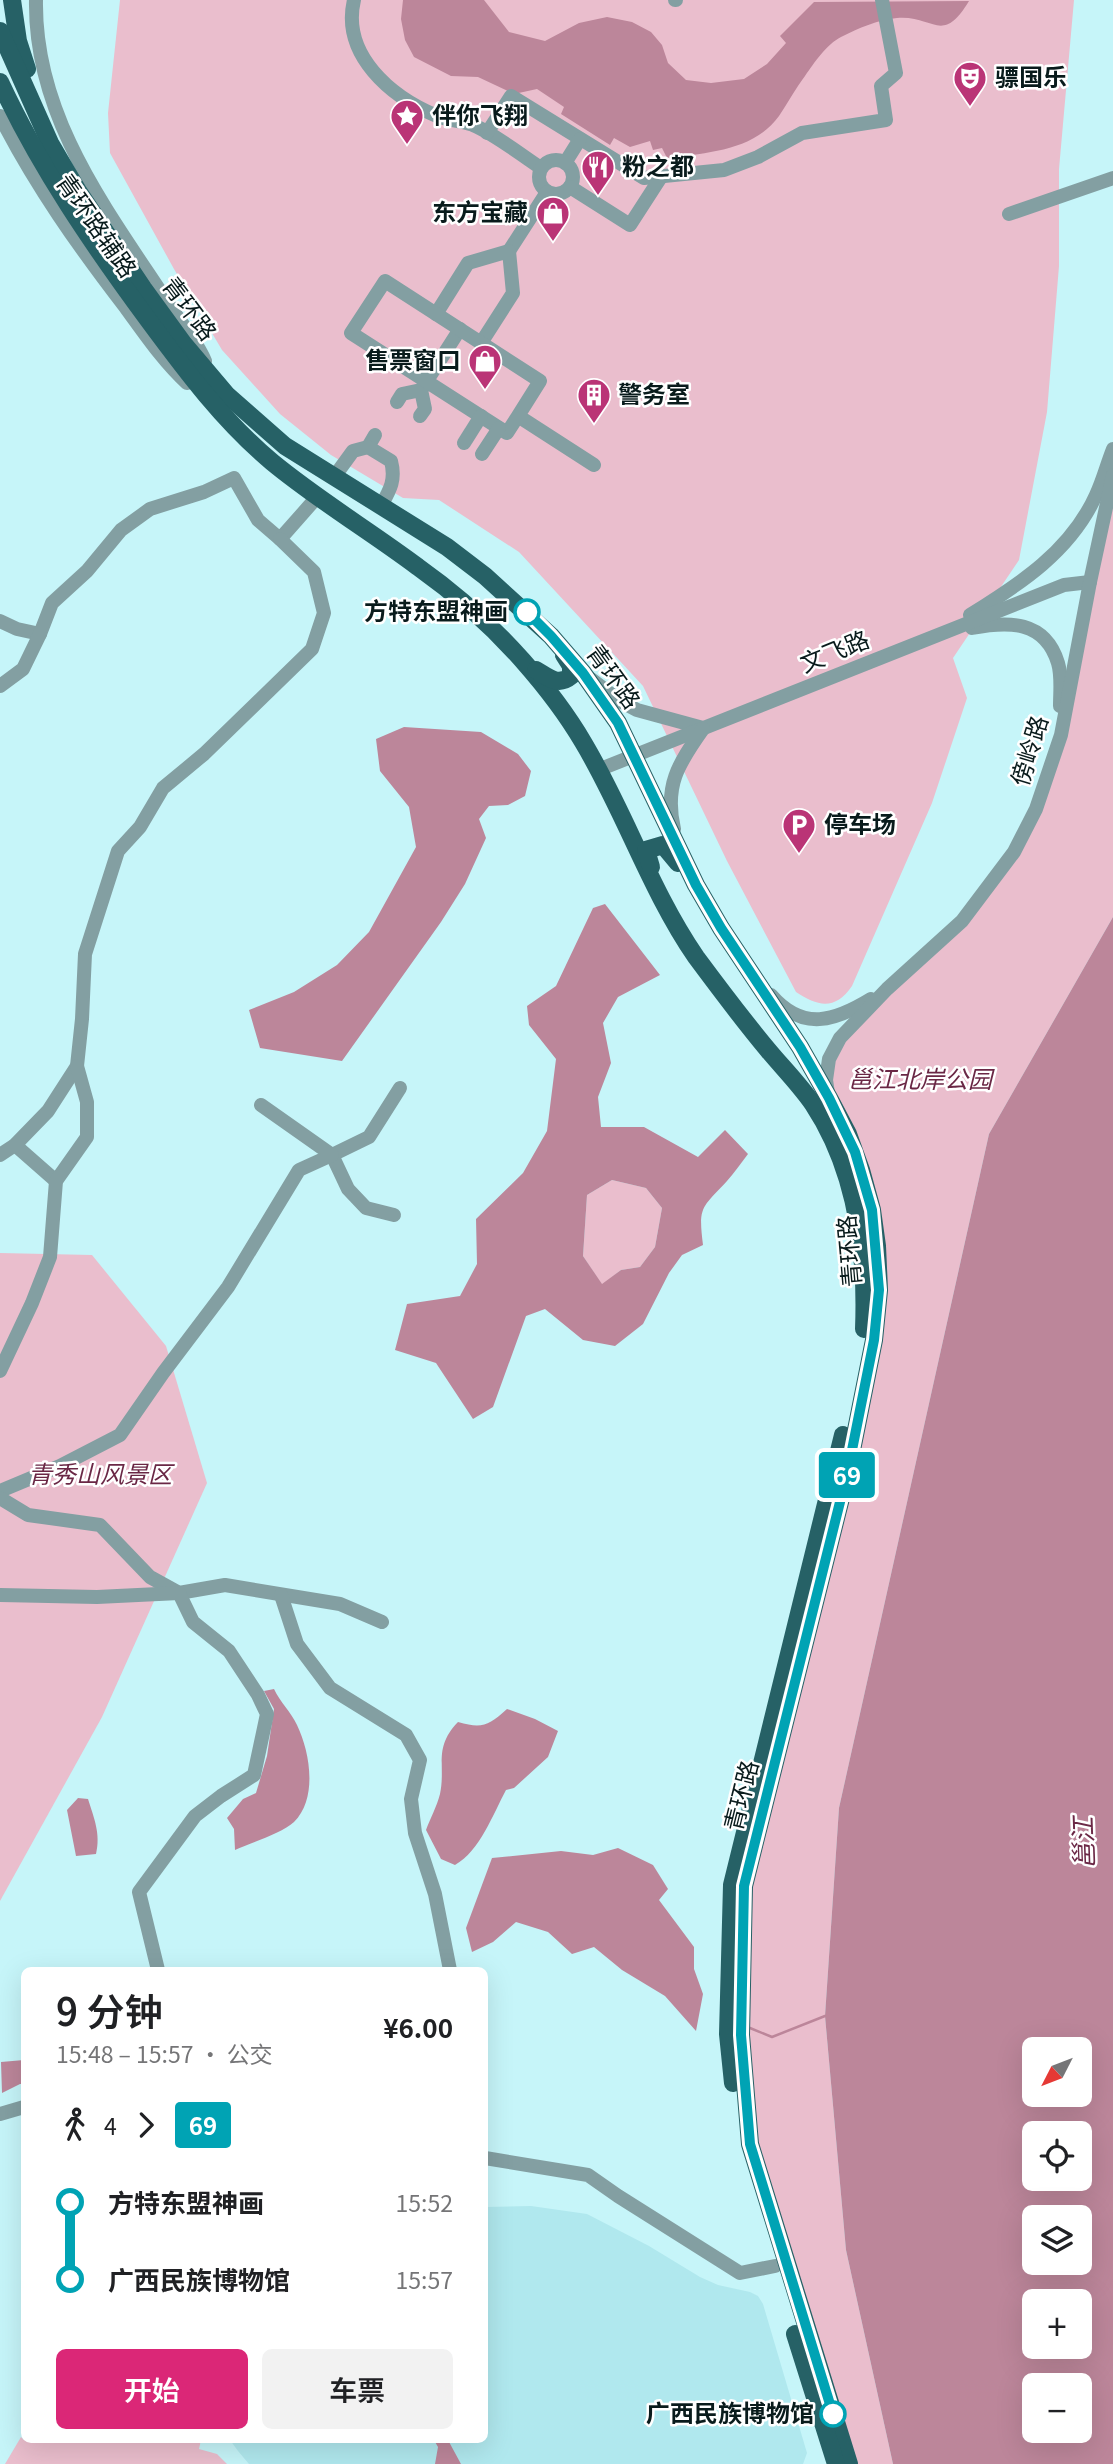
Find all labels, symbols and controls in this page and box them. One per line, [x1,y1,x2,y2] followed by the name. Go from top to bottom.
[995,58,1067,93] place label: 骠国乐
[951,59,989,108] theatre icon: 骠国乐
[432,96,528,131] place label: 伴你飞翔
[388,97,426,146] place icon: 伴你飞翔
[622,147,694,182] place label: 粉之都
[579,148,617,197] restaurant icon: 粉之都
[49,165,147,284] street label: 青环路辅路
[432,193,528,228] place label: 东方宝藏
[534,194,572,243] shop icon: 东方宝藏
[155,268,227,347] street label: 青环路
[365,341,461,376] place label: 售票窗口
[466,342,504,391] shop icon: 售票窗口
[618,375,690,410] place label: 警务室
[575,376,613,425] building icon: 警务室
[364,592,508,627] place label: 方特东盟神画
[514,599,540,625] marker: 方特东盟神画
[794,620,874,679] street label: 文飞路
[580,636,650,715] street label: 青环路
[1000,711,1055,790] street label: 傍岭路
[824,805,896,840] place label: 停车场
[780,806,818,855] parking icon: 停车场
[848,1060,995,1095] park label: 邕江北岸公园
[827,1214,868,1289] street label: 青环路
[816,1452,878,1498] line badge: 69
[28,1455,175,1490] park label: 青秀山风景区
[833,1457,861,1492] text: 69
[714,1756,765,1835] street label: 青环路
[1062,1813,1101,1870] water label: 邕江
[56,1982,163,2037] text: 9 分钟
[383,2008,453,2045] text: ¥6.00
[56,2036,273,2070] text: 15:48 – 15:57 · 公交
[1022,2037,1092,2107] north arrow
[1022,2037,1092,2443] map controls
[56,2106,94,2144] icon: walk
[127,2106,165,2144] icon: forward
[189,2107,217,2142] text: 69
[104,2108,117,2142] text: 4
[1022,2121,1092,2191] button: locate
[108,2183,264,2220] text: 方特东盟神画
[396,2185,453,2219] text: 15:52
[1022,2205,1092,2275] button: layers
[108,2260,290,2297] text: 广西民族博物馆
[396,2262,453,2296] text: 15:57
[1022,2289,1092,2359] button: +
[56,2349,248,2429] button: 开始
[262,2349,453,2429] button: 车票
[1022,2373,1092,2443] button: −
[646,2394,814,2429] place label: 广西民族博物馆
[820,2401,846,2427] marker: 广西民族博物馆

